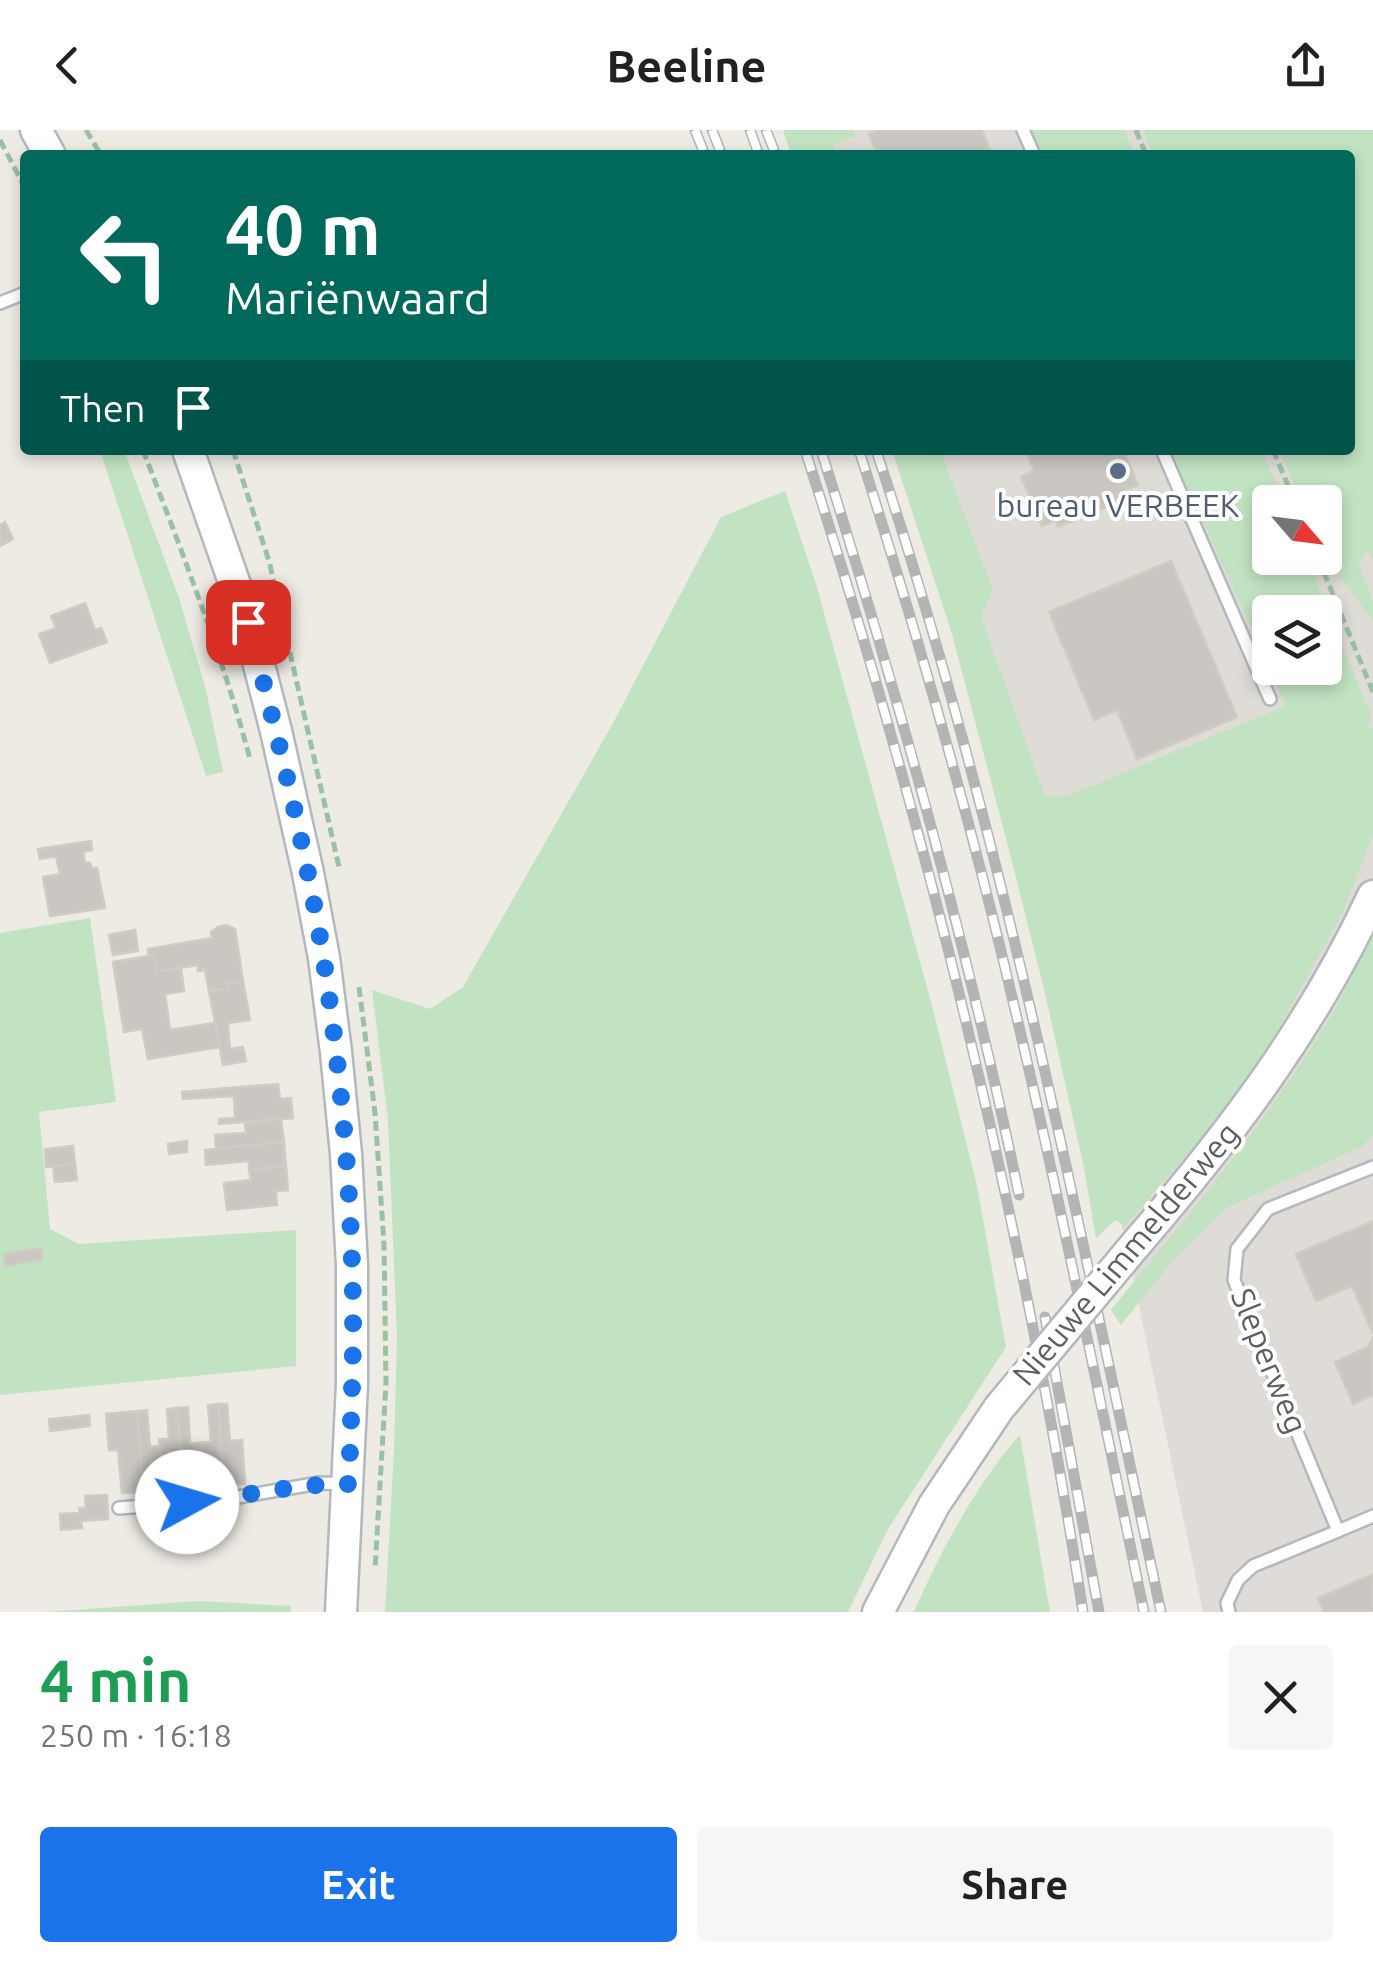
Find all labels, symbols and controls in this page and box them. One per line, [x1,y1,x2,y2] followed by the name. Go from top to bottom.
[40,38,95,93] icon: back
[1278,38,1333,93] icon: share
[606,40,767,91] text: Beeline
[60,190,190,320] icon: left
[225,190,381,268] text: 40 m
[225,272,490,323] text: Mariënwaard
[166,380,221,435] icon: arrive
[60,387,146,429] text: Then
[1107,460,1129,482] marker: bureau VERBEEK
[1252,485,1342,575] north arrow
[1252,485,1342,685] map controls
[997,487,1240,523] place label: bureau VERBEEK
[206,580,291,665] pin
[221,595,276,650] icon: arrive
[1252,595,1342,685] button: layers
[1005,1115,1246,1392] street label: Nieuwe Limmelderweg
[1225,1283,1315,1438] street label: Sleperweg
[135,1450,239,1554] position arrow
[1228,1645,1333,1750] button: close
[40,1646,192,1713] text: 4 min
[40,1717,232,1753] text: 250 m · 16:18
[40,1827,677,1942] button: Exit
[697,1827,1333,1942] button: Share

